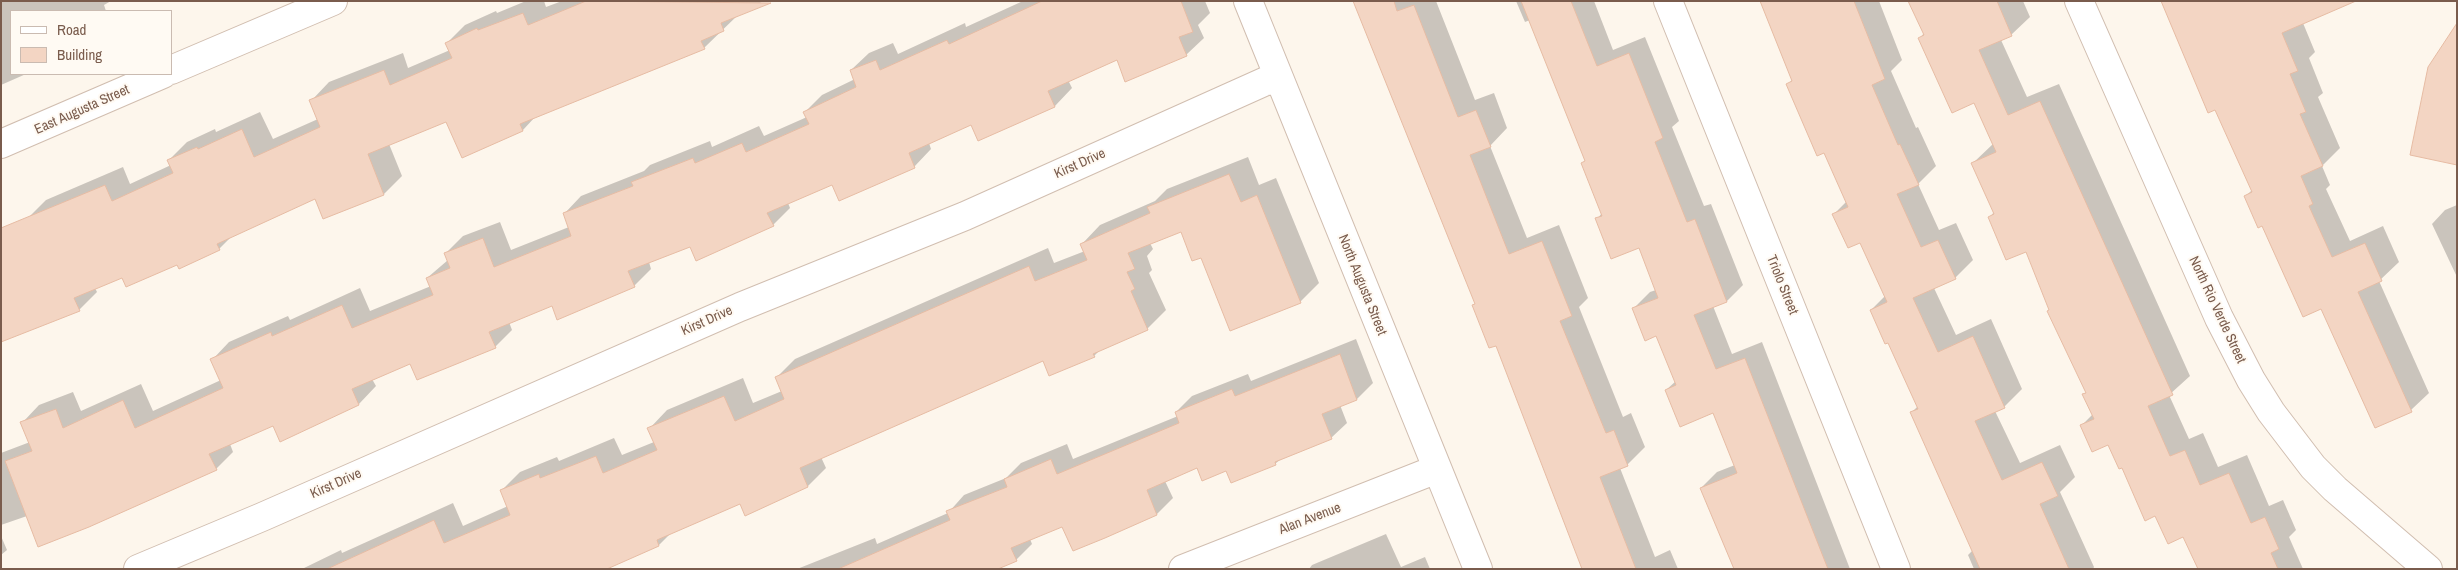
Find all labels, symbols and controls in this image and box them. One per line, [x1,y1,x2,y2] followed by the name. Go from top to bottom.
[10,10,172,75] legend
[57,19,86,40] text: Road
[57,44,102,65] text: Building
[32,82,132,138] street label: East Augusta Street
[1052,145,1108,183] street label: Kirst Drive
[1334,232,1390,338] street label: North Augusta Street
[1762,253,1802,317] street label: Triolo Street
[2185,254,2249,366] street label: North Rio Verde Street
[679,302,735,340] street label: Kirst Drive
[308,465,364,503] street label: Kirst Drive
[1277,500,1343,538] street label: Alan Avenue

